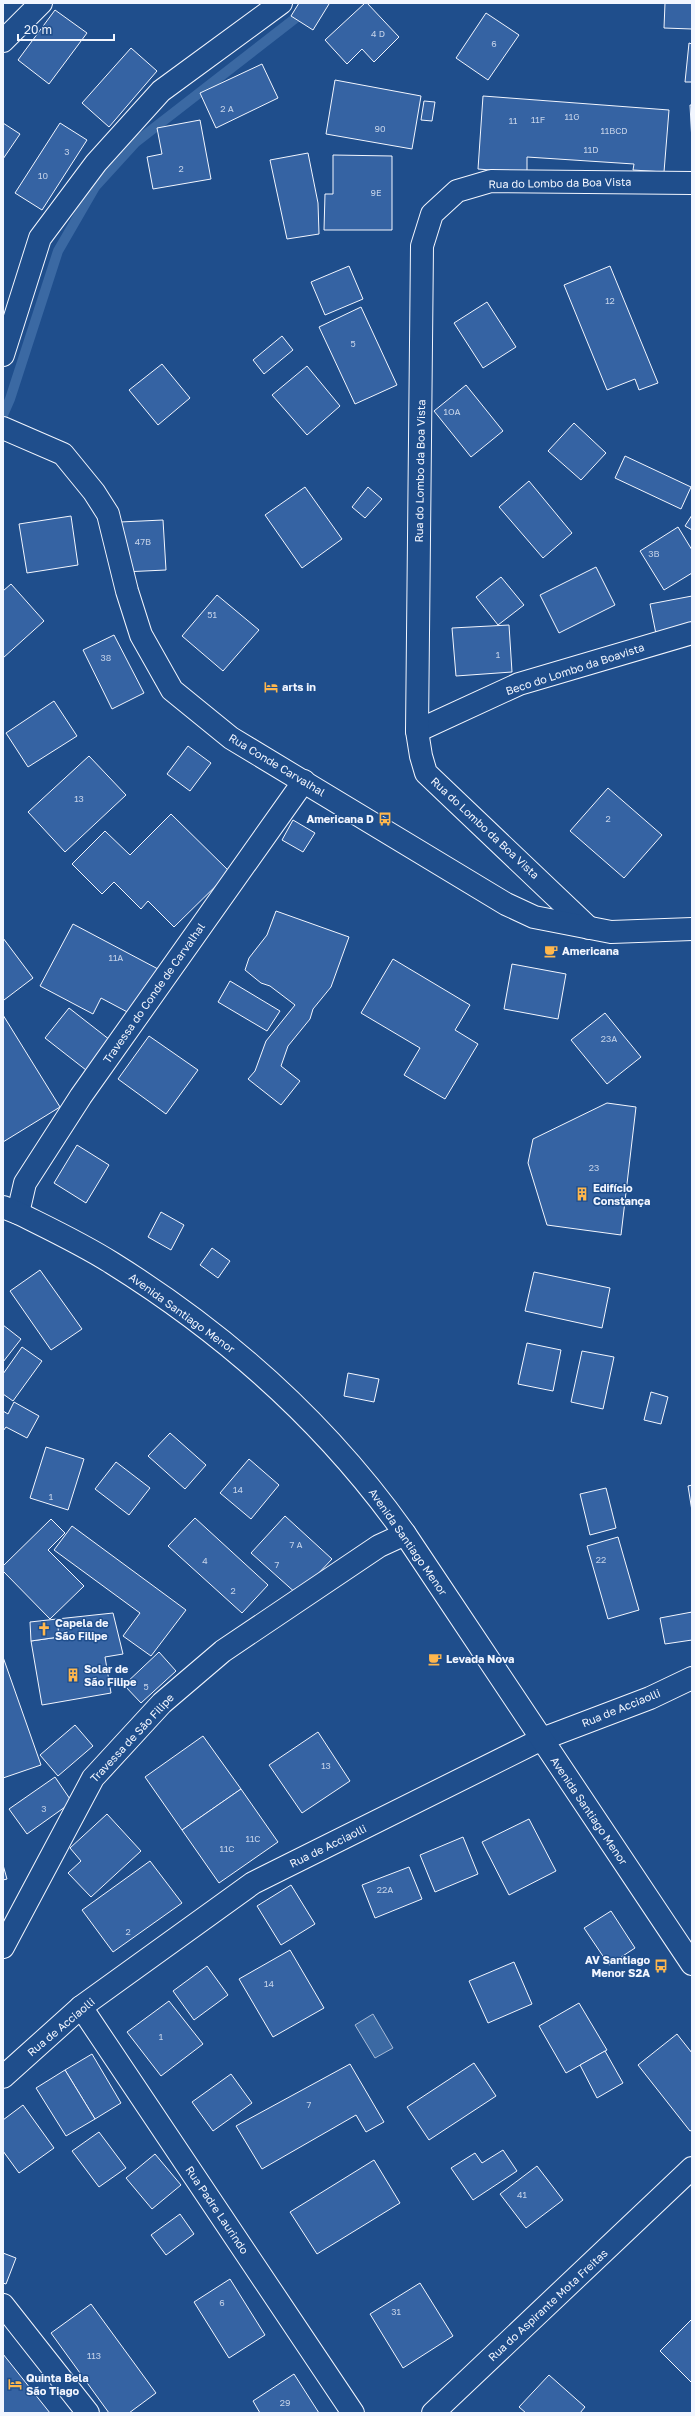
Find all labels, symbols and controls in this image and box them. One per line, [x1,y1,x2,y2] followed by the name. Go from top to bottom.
[18,16,114,42] scale bar
[24,22,52,37] text: 20 m
[371,28,385,39] house number: 4 D
[491,38,497,49] house number: 6
[220,103,234,114] house number: 2 A
[564,111,580,122] house number: 11G
[531,114,545,125] house number: 11F
[509,115,518,126] house number: 11
[374,123,386,134] house number: 90
[600,125,628,136] house number: 11BCD
[583,144,599,155] house number: 11D
[64,146,70,157] house number: 3
[178,163,184,174] house number: 2
[38,170,48,181] house number: 10
[488,175,632,190] street label: Rua do Lombo da Boa Vista
[371,187,381,198] house number: 9E
[605,295,615,306] house number: 12
[350,338,356,349] house number: 5
[412,399,427,543] street label: Rua do Lombo da Boa Vista
[444,406,460,417] house number: 1OA
[135,536,151,547] house number: 47B
[648,548,660,559] house number: 3B
[207,609,217,620] house number: 51
[504,640,646,697] street label: Beco do Lombo da Boavista
[496,649,501,660] house number: 1
[101,652,111,663] house number: 38
[263,679,279,695] hotel icon: arts in
[282,680,316,693] place label: arts in
[227,731,328,799] street label: Rua Conde Carvalhal
[429,774,542,881] street label: Rua do Lombo da Boa Vista
[74,793,84,804] house number: 13
[377,811,393,827] bus stop icon: Americana D
[306,812,374,825] place label: Americana D
[605,813,611,824] house number: 2
[100,920,207,1065] street label: Travessa do Conde de Carvalhal
[543,943,559,959] cafe icon: Americana
[562,944,619,957] place label: Americana
[109,952,123,963] house number: 11A
[601,1033,617,1044] house number: 23A
[589,1162,599,1173] house number: 23
[593,1181,650,1207] place label: Edifício Constança
[574,1186,590,1202] building icon: Edifício Constança
[127,1270,238,1356] street label: Avenida Santiago Menor
[233,1484,243,1495] house number: 14
[367,1486,451,1598] street label: Avenida Santiago Menor
[49,1491,54,1502] house number: 1
[289,1539,303,1550] house number: 7 A
[596,1554,606,1565] house number: 22
[202,1555,208,1566] house number: 4
[275,1559,280,1570] house number: 7
[230,1585,236,1596] house number: 2
[55,1616,109,1642] place label: Capela de São Filipe
[36,1621,52,1637] church icon: Capela de São Filipe
[427,1651,443,1667] cafe icon: Levada Nova
[446,1652,514,1665] place label: Levada Nova
[84,1662,137,1688] place label: Solar de São Filipe
[65,1667,81,1683] building icon: Solar de São Filipe
[143,1681,149,1692] house number: 5
[580,1686,662,1729] street label: Rua de Acciaolli
[87,1691,176,1785] street label: Travessa de São Filipe
[548,1754,631,1868] street label: Avenida Santiago Menor
[321,1760,331,1771] house number: 13
[41,1803,47,1814] house number: 3
[287,1821,368,1870] street label: Rua de Acciaolli
[246,1833,260,1844] house number: 11C
[220,1843,234,1854] house number: 11C
[377,1884,393,1895] house number: 22A
[125,1926,131,1937] house number: 2
[585,1953,650,1979] place label: AV Santiago Menor S2A
[653,1958,669,1974] bus stop icon: AV Santiago Menor S2A
[264,1978,274,1989] house number: 14
[24,1995,97,2059] street label: Rua de Acciaolli
[159,2031,164,2042] house number: 1
[307,2099,312,2110] house number: 7
[183,2163,252,2256] street label: Rua Padre Laurindo
[517,2189,528,2200] house number: 41
[485,2246,610,2363] street label: Rua do Aspirante Mota Freitas
[219,2297,225,2308] house number: 6
[391,2306,401,2317] house number: 31
[87,2350,101,2361] house number: 113
[26,2371,89,2397] place label: Quinta Bela São Tiago
[7,2376,23,2392] hotel icon: Quinta Bela São Tiago
[280,2397,290,2408] house number: 29

